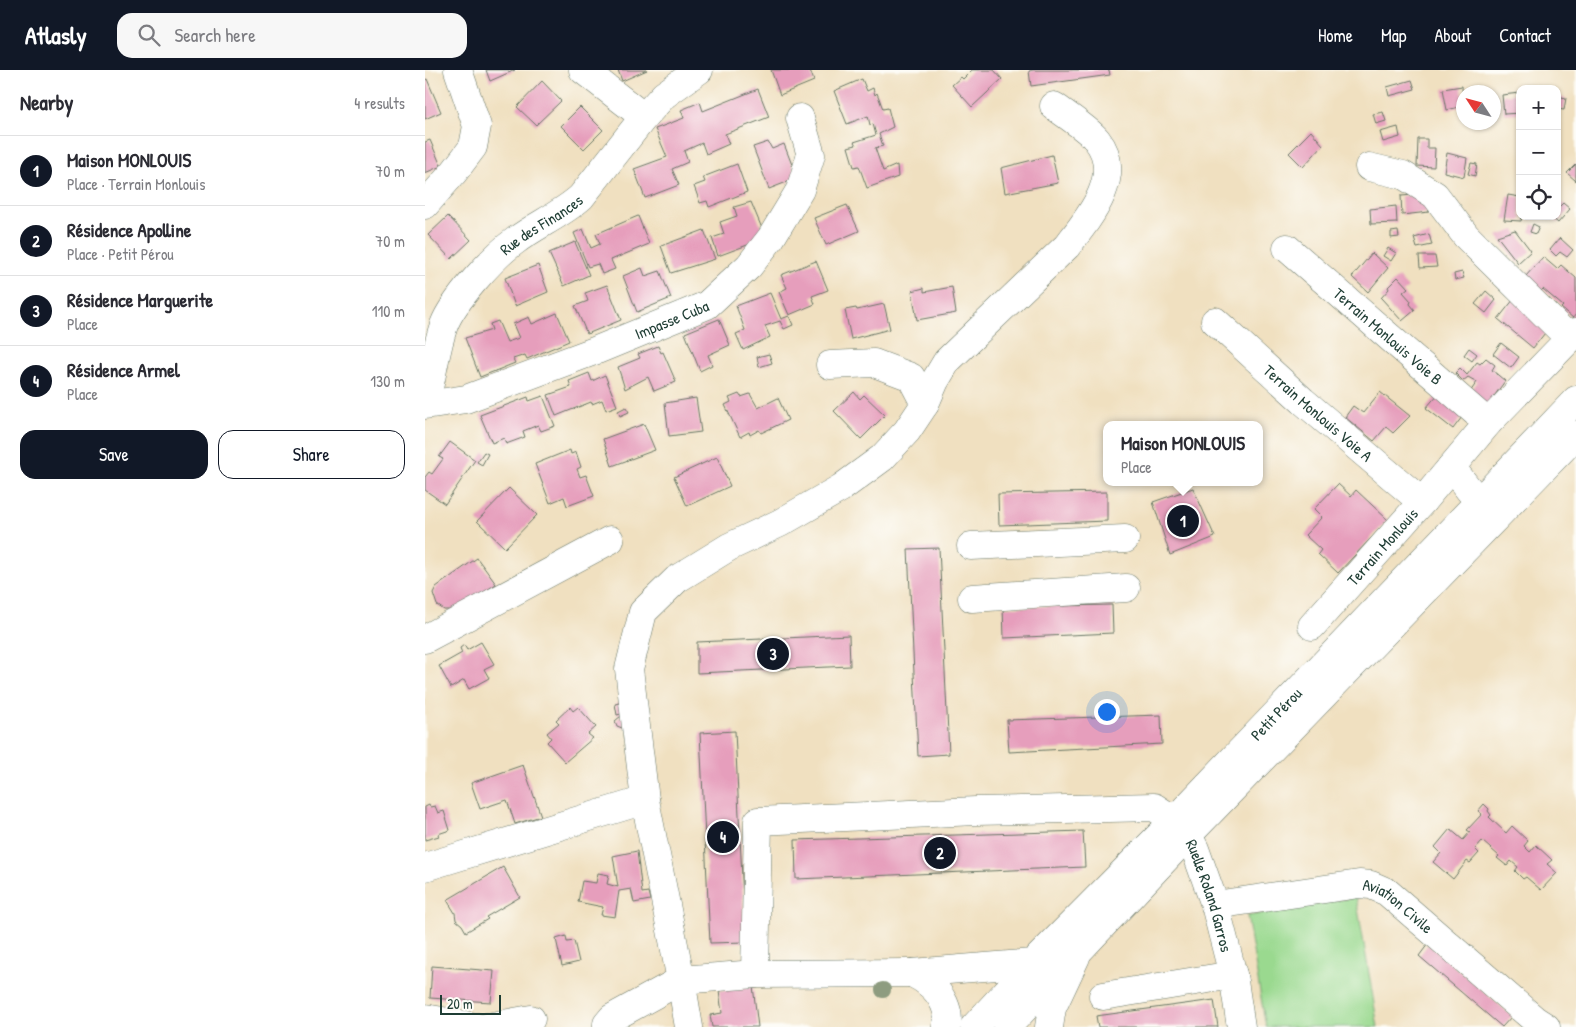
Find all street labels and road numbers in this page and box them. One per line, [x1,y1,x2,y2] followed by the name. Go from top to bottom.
[495,189,587,260] street label: Rue des Finances
[1329,282,1447,390] street label: Terrain Monlouis Voie B
[631,294,712,344] street label: Impasse Cuba
[1259,359,1377,466] street label: Terrain Monlouis Voie A
[1342,503,1423,590] street label: Terrain Monlouis
[1245,682,1307,745] street label: Petit Pérou
[1181,835,1238,954] street label: Ruelle Roland Garros
[1362,873,1438,939] street label: Aviation Civile

